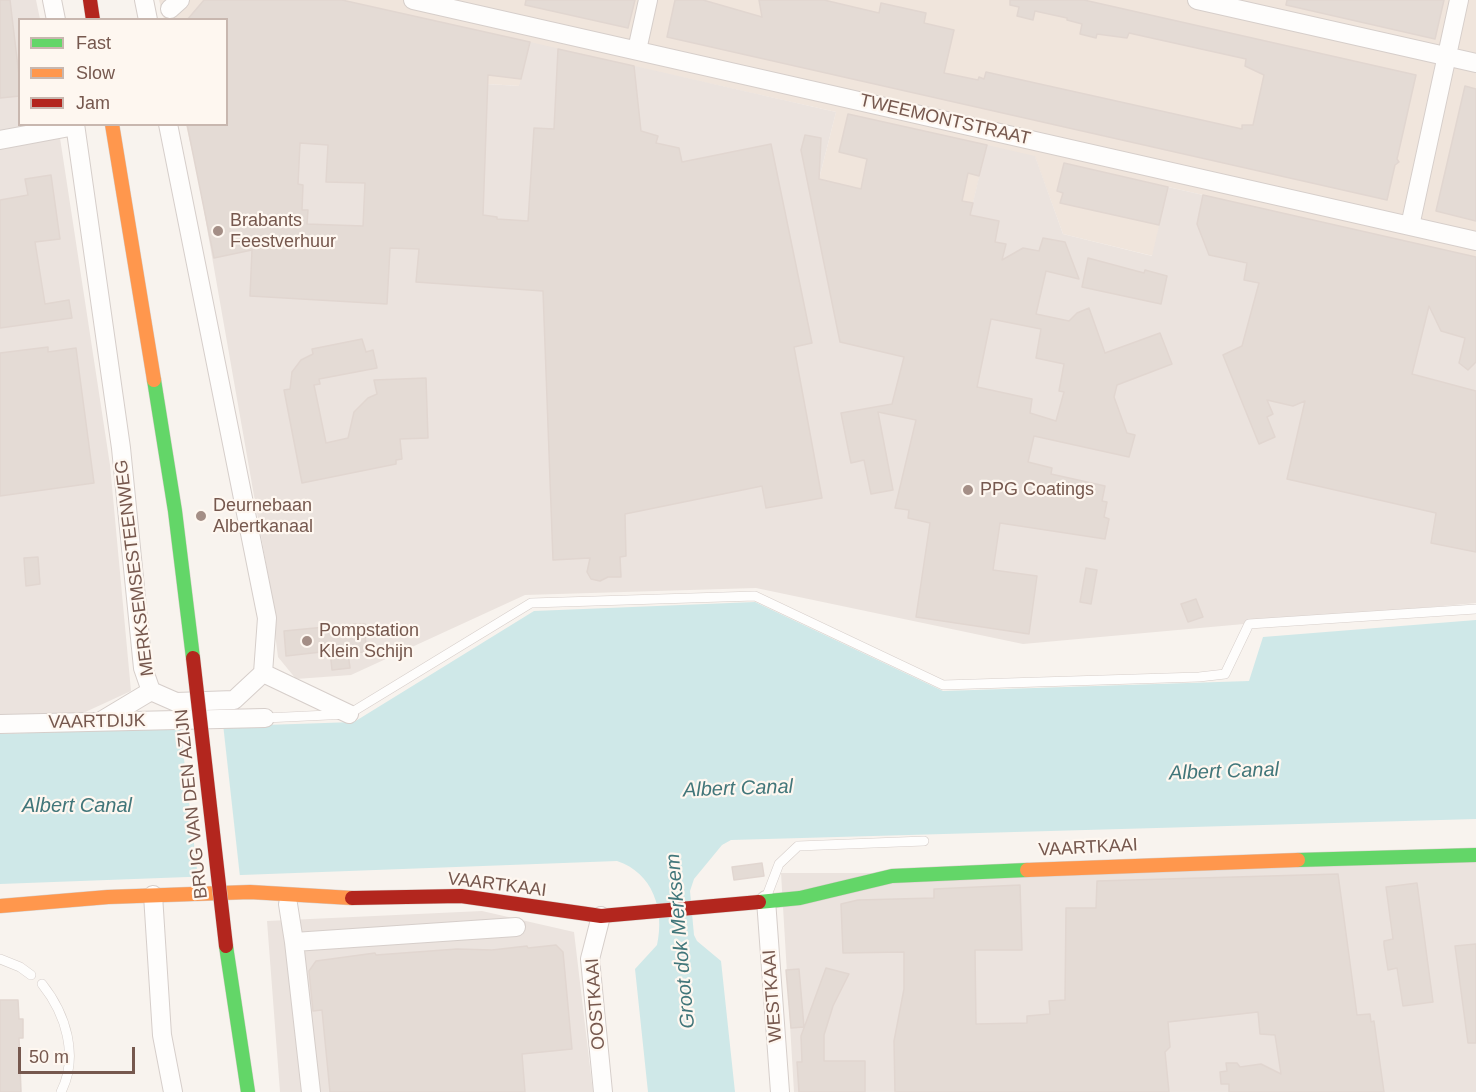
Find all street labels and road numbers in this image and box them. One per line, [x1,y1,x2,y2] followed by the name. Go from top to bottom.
[857,90,1033,150] street label: TWEEMONTSTRAAT
[111,458,159,678] street label: MERKSEMSESTEENWEG
[171,708,213,900] street label: BRUG VAN DEN AZIJN
[48,710,146,734] street label: VAARTDIJK
[1038,835,1138,861] street label: VAARTKAAI
[446,868,548,902] street label: VAARTKAAI
[759,949,787,1043] street label: WESTKAAI
[582,957,610,1051] street label: OOSTKAAI

